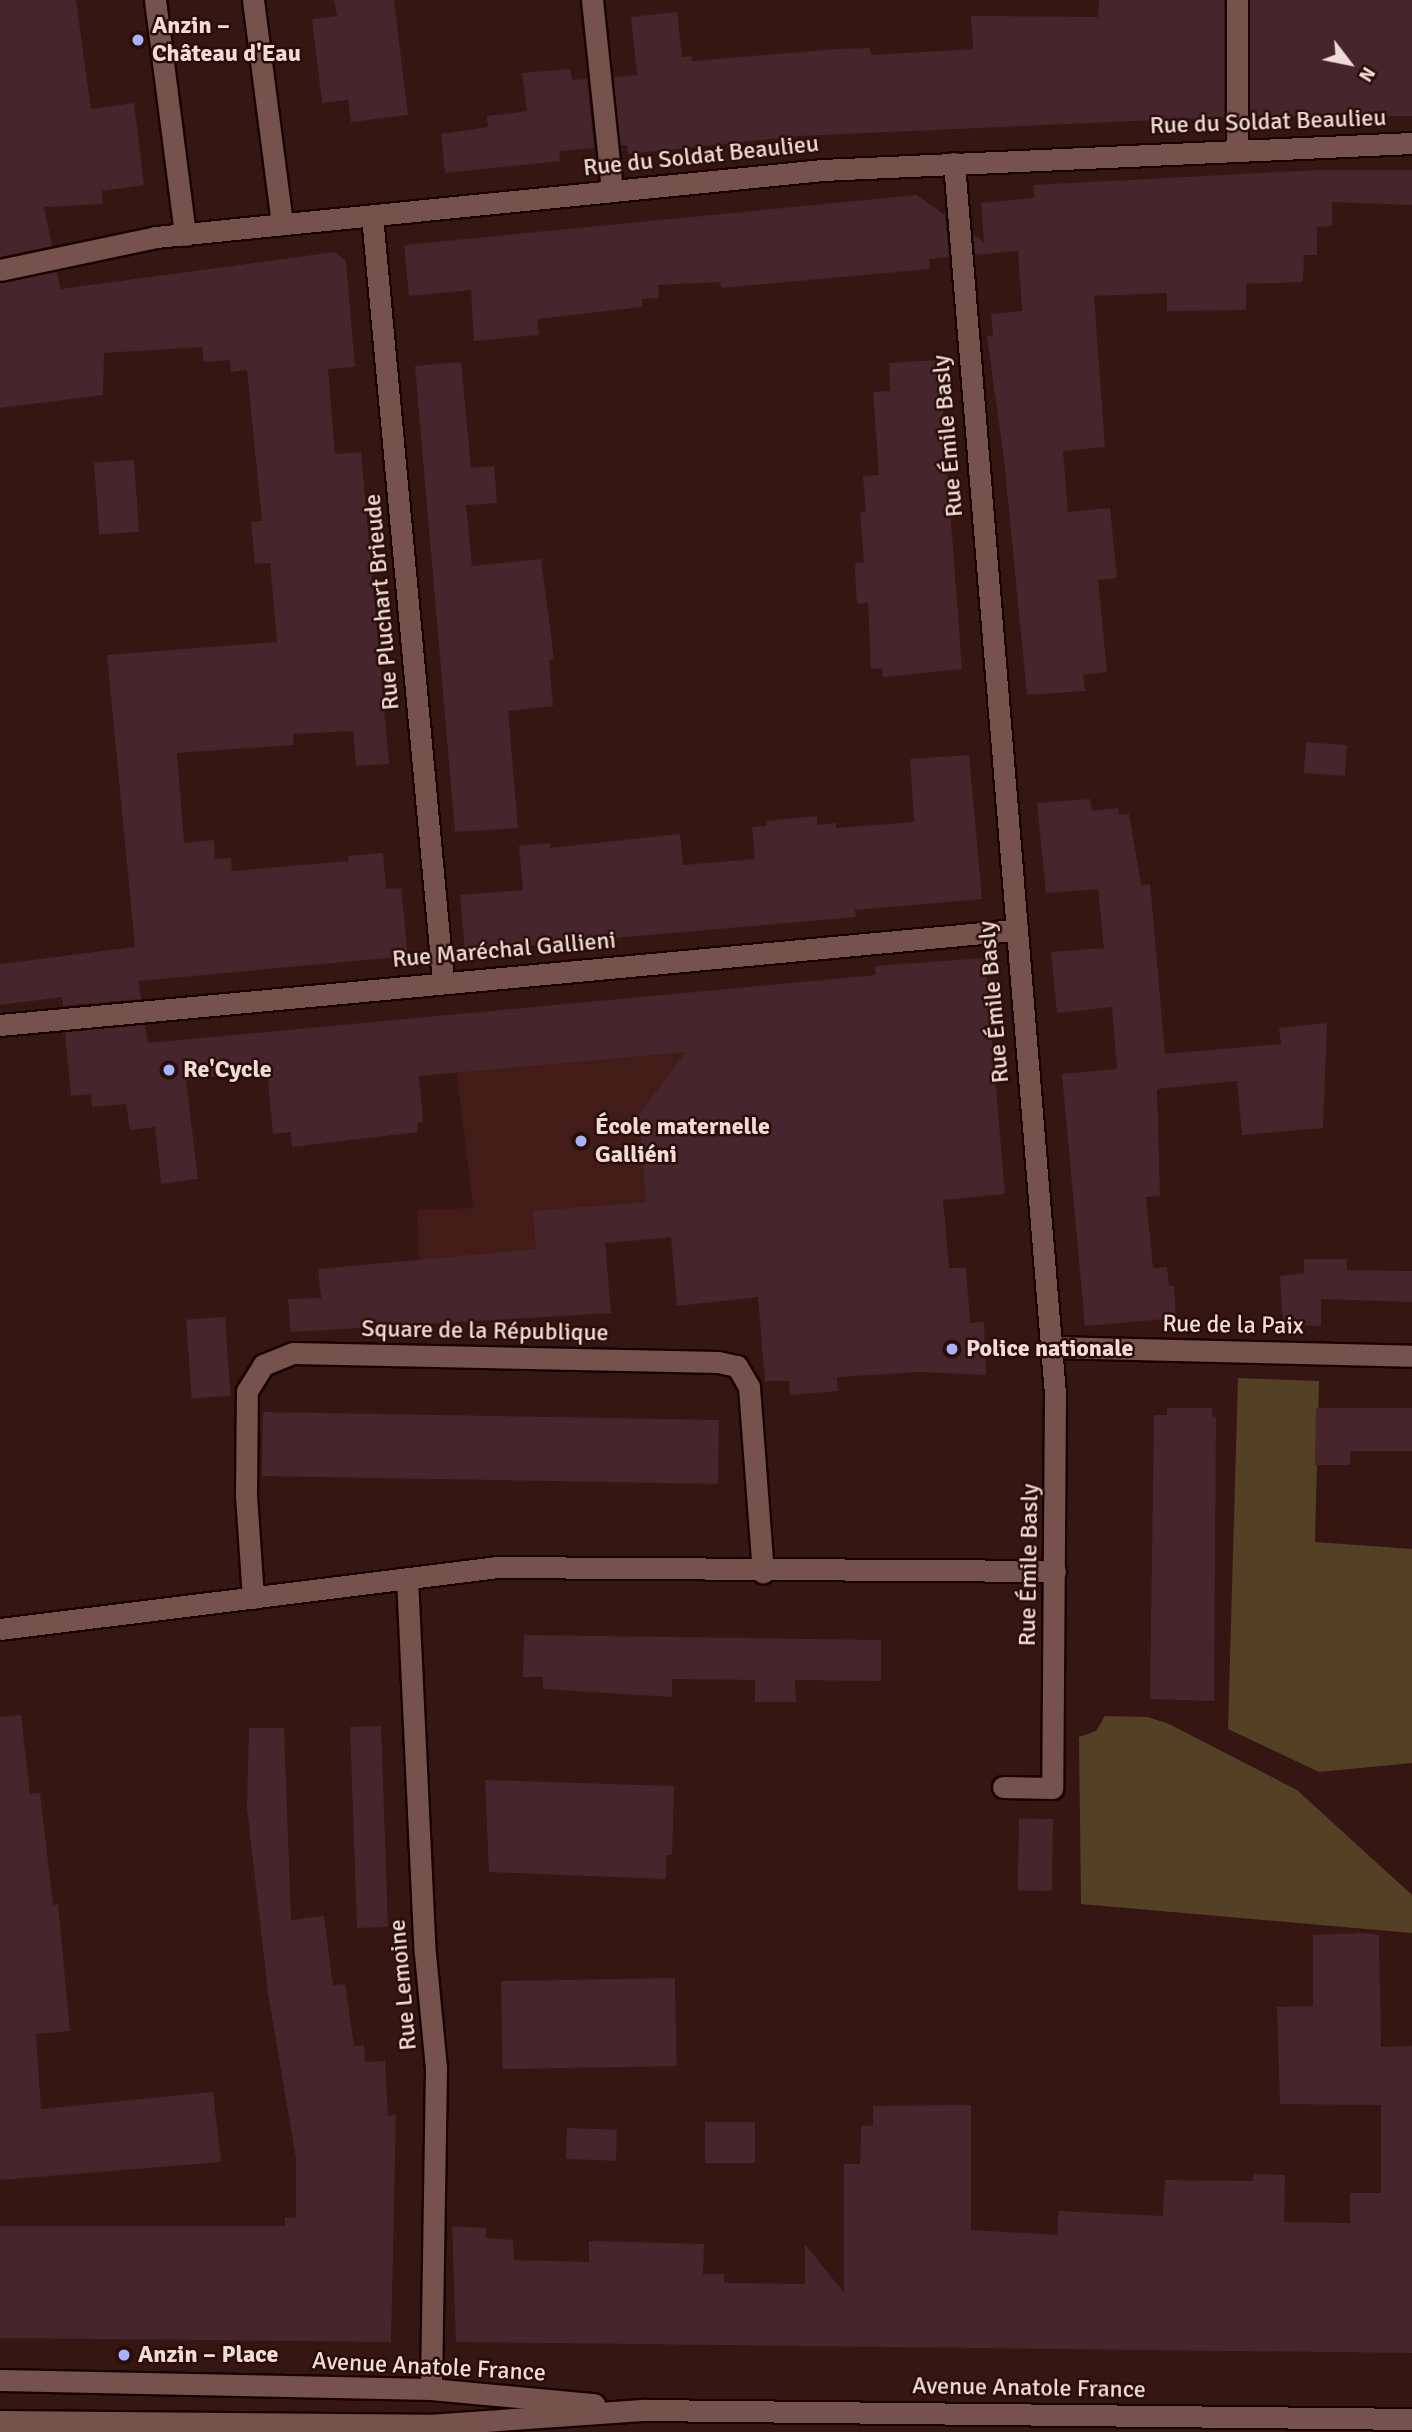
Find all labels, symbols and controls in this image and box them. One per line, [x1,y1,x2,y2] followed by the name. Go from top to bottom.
[152,12,301,68] place label: Anzin – Château d'Eau
[1314,28,1384,98] north arrow
[130,32,146,48] marker: Anzin – Château d'Eau
[1353,62,1380,86] text: N
[1149,103,1387,141] street label: Rue du Soldat Beaulieu
[582,129,820,183] street label: Rue du Soldat Beaulieu
[927,354,969,518] street label: Rue Émile Basly
[358,493,406,711] street label: Rue Pluchart Brieude
[973,920,1015,1084] street label: Rue Émile Basly
[391,926,617,974] street label: Rue Maréchal Gallieni
[183,1056,272,1084] place label: Re'Cycle
[161,1062,177,1078] marker: Re'Cycle
[595,1113,770,1169] place label: École maternelle Galliéni
[573,1133,589,1149] marker: École maternelle Galliéni
[1162,1309,1304,1341] street label: Rue de la Paix
[361,1314,609,1348] street label: Square de la République
[966,1335,1133,1363] place label: Police nationale
[944,1341,960,1357] marker: Police nationale
[1013,1483,1045,1647] street label: Rue Émile Basly
[383,1918,423,2052] street label: Rue Lemoine
[138,2341,278,2369] place label: Anzin – Place
[311,2346,547,2388] street label: Avenue Anatole France
[116,2347,132,2363] marker: Anzin – Place
[912,2372,1146,2404] street label: Avenue Anatole France

